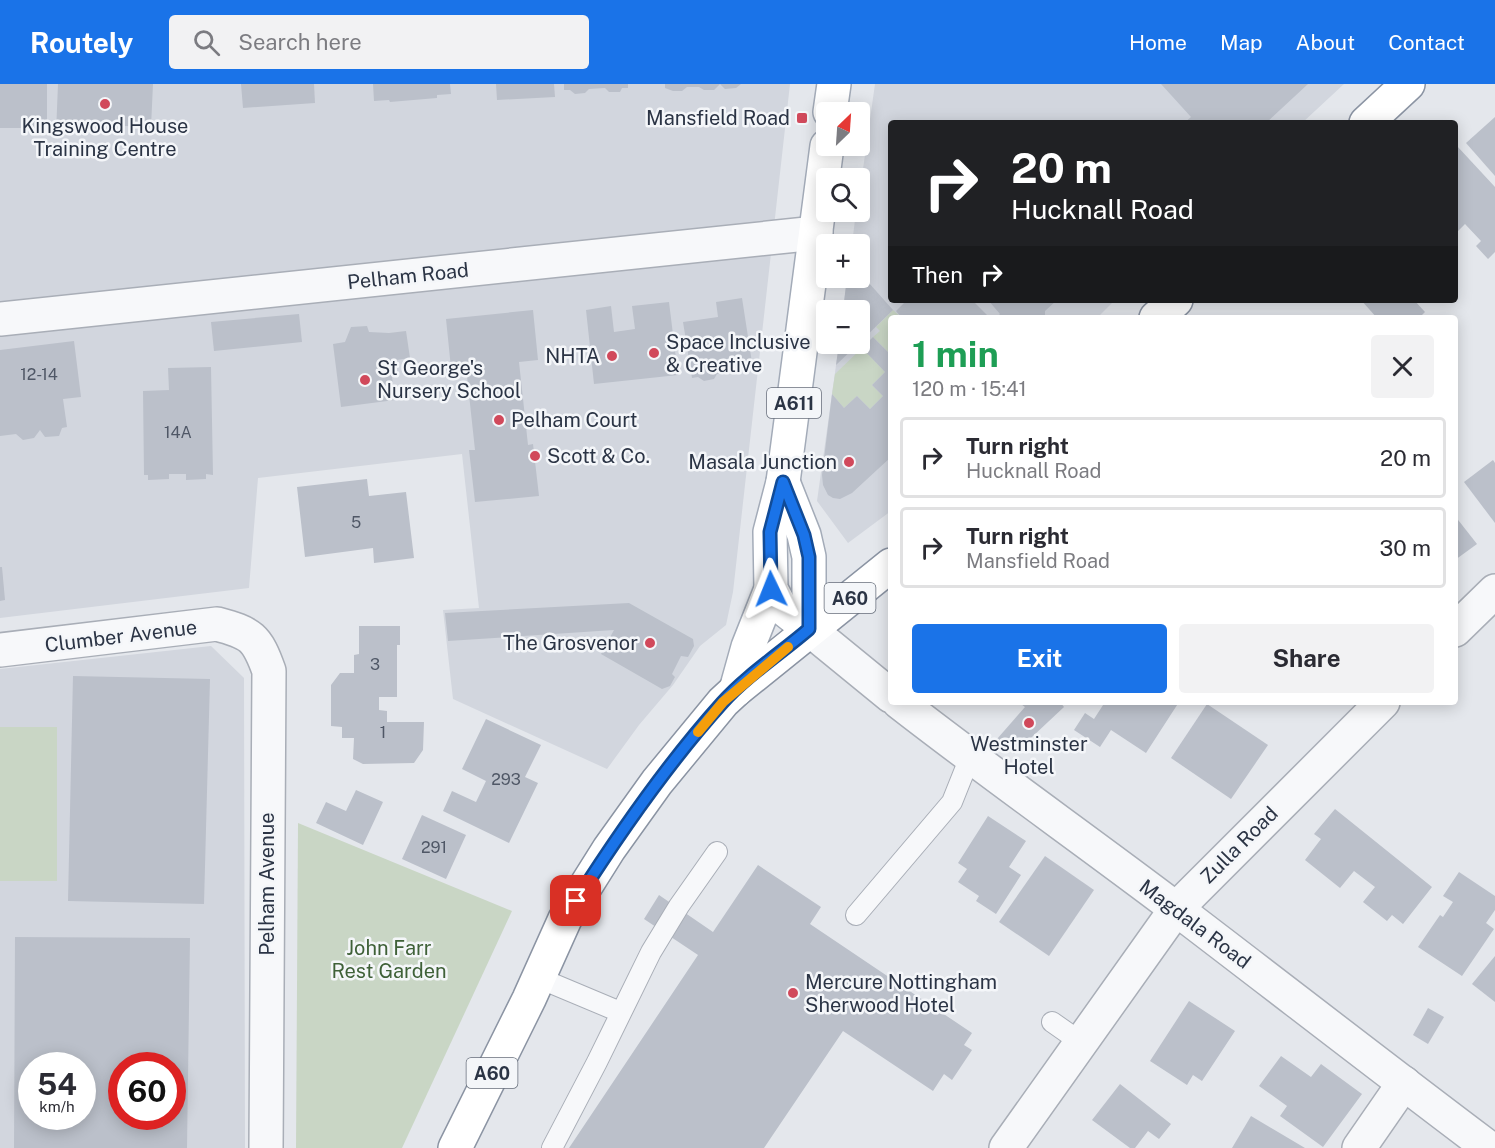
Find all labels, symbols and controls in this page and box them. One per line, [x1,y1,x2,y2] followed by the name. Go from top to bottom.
[169,15,589,69] search box
[30,26,133,59] text: Routely
[190,26,223,59] icon: search
[238,29,362,55] text: Search here
[1129,30,1187,55] text: Home
[1220,30,1263,55] text: Map
[1296,30,1355,55] text: About
[1388,30,1465,55] text: Contact
[98,97,112,111] marker: Kingswood House Training Centre
[816,102,870,156] north arrow
[816,102,870,354] map controls
[646,106,790,130] place label: Mansfield Road
[795,111,809,125] marker: Mansfield Road
[22,114,188,161] place label: Kingswood House Training Centre
[1011,143,1112,192] text: 20 m
[912,144,990,222] icon: right
[816,168,870,222] button: search
[1011,193,1194,225] text: Hucknall Road
[816,234,870,288] button: +
[346,258,470,294] street label: Pelham Road
[975,258,1008,291] icon: right
[912,262,963,288] text: Then
[816,300,870,354] button: −
[666,330,811,377] place label: Space Inclusive & Creative
[912,333,999,375] text: 1 min
[1371,335,1434,398] button: close
[545,344,600,368] place label: NHTA
[647,346,661,360] marker: Space Inclusive & Creative
[605,349,619,363] marker: NHTA
[377,356,521,403] place label: St George's Nursery School
[20,365,58,384] house number: 12-14
[358,373,372,387] marker: St George's Nursery School
[912,377,1027,401] text: 120 m · 15:41
[767,388,821,418] road number: A611
[511,408,638,432] place label: Pelham Court
[492,413,506,427] marker: Pelham Court
[164,423,192,442] house number: 14A
[966,433,1069,459] text: Turn right
[915,441,948,474] icon: right
[547,444,650,468] place label: Scott & Co.
[1380,445,1431,471] text: 20 m
[528,449,542,463] marker: Scott & Co.
[688,450,837,474] place label: Masala Junction
[842,455,856,469] marker: Masala Junction
[966,459,1102,483] text: Hucknall Road
[351,513,361,532] house number: 5
[966,523,1069,549] text: Turn right
[915,531,948,564] icon: right
[1379,535,1431,561] text: 30 m
[966,549,1110,573] text: Mansfield Road
[739,557,803,621] position arrow
[824,583,876,613] road number: A60
[44,615,198,657] street label: Clumber Avenue
[912,624,1167,693] button: Exit
[1179,624,1434,693] button: Share
[503,631,638,655] place label: The Grosvenor
[643,636,657,650] marker: The Grosvenor
[370,655,380,674] house number: 3
[1022,716,1036,730] marker: Westminster Hotel
[380,723,386,742] house number: 1
[970,732,1088,779] place label: Westminster Hotel
[491,770,521,789] house number: 293
[1195,801,1283,889] street label: Zulla Road
[255,812,279,956] street label: Pelham Avenue
[421,838,447,857] house number: 291
[1135,874,1255,974] street label: Magdala Road
[550,875,601,926] pin
[559,884,592,917] icon: arrive
[331,936,447,983] park label: John Farr Rest Garden
[805,970,997,1017] place label: Mercure Nottingham Sherwood Hotel
[786,986,800,1000] marker: Mercure Nottingham Sherwood Hotel
[108,1052,186,1130] speed limit sign: 60
[466,1058,518,1088] road number: A60
[37,1066,77,1102] text: 54
[39,1098,75,1115] text: km/h

